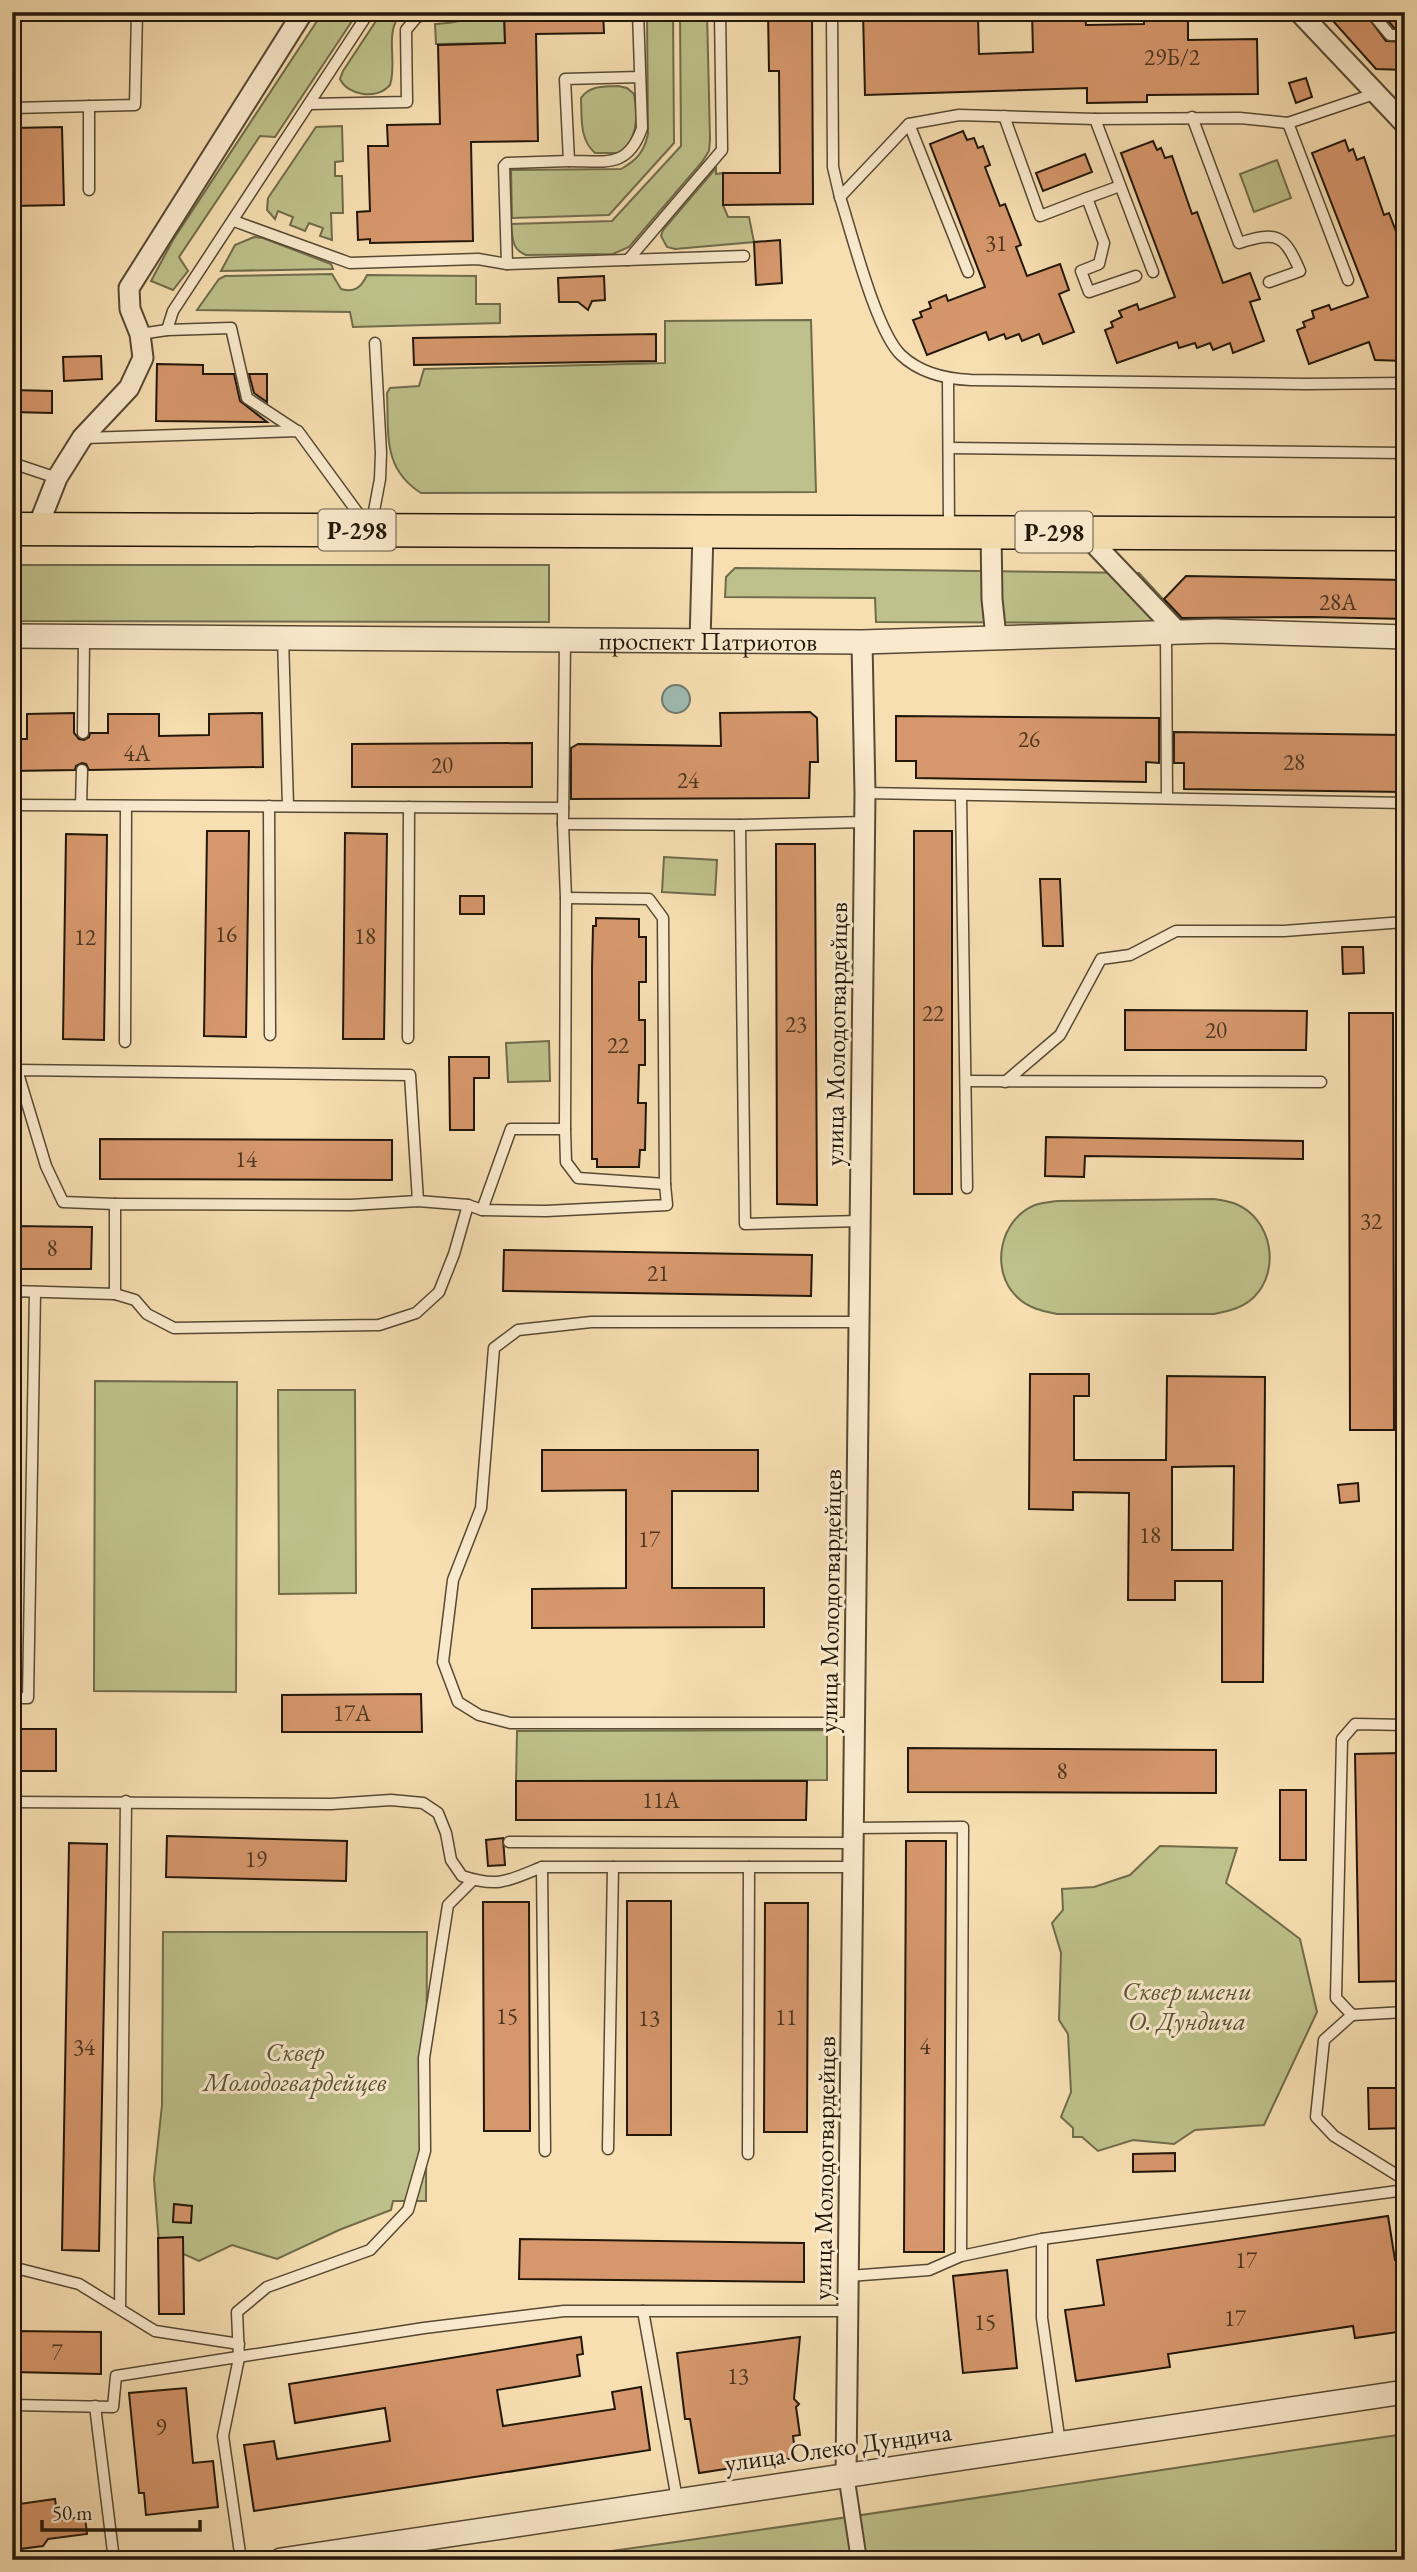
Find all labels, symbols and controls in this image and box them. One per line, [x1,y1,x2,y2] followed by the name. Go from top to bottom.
[1144,42,1200,72] house number: 29Б/2
[985,228,1007,258] house number: 31
[318,509,396,550] road number: Р-298
[1016,512,1092,552] road number: Р-298
[1319,587,1358,617] house number: 28А
[599,623,817,659] street label: проспект Патриотов
[1018,724,1040,754] house number: 26
[124,738,152,768] house number: 4А
[1283,747,1305,777] house number: 28
[431,750,453,780] house number: 20
[677,765,700,795] house number: 24
[817,902,855,1166] street label: улица Молодогвардейцев
[215,919,237,949] house number: 16
[354,921,376,951] house number: 18
[74,922,96,952] house number: 12
[922,998,944,1028] house number: 22
[785,1009,807,1039] house number: 23
[1205,1015,1227,1045] house number: 20
[607,1030,629,1060] house number: 22
[235,1144,258,1174] house number: 14
[1360,1206,1382,1236] house number: 32
[46,1233,58,1263] house number: 8
[647,1258,669,1288] house number: 21
[811,1469,849,1733] street label: улица Молодогвардейцев
[1139,1520,1161,1550] house number: 18
[638,1524,661,1554] house number: 17
[333,1698,372,1728] house number: 17А
[1056,1756,1068,1786] house number: 8
[642,1785,681,1815] house number: 11А
[245,1844,267,1874] house number: 19
[1122,1974,1252,2038] park label: Сквер имени О. Дундича
[496,2001,518,2031] house number: 15
[775,2002,797,2032] house number: 11
[638,2003,660,2033] house number: 13
[919,2031,931,2061] house number: 4
[73,2032,96,2062] house number: 34
[201,2035,387,2099] park label: Сквер Молодогвардейцев
[805,2036,843,2300] street label: улица Молодогвардейцев
[1235,2245,1258,2275] house number: 17
[1224,2303,1247,2333] house number: 17
[974,2307,996,2337] house number: 15
[51,2337,63,2367] house number: 7
[727,2361,749,2391] house number: 13
[155,2412,167,2442] house number: 9
[722,2414,954,2480] street label: улица Олеко Дундича
[42,2488,200,2532] scale bar
[52,2499,93,2526] text: 50 m

